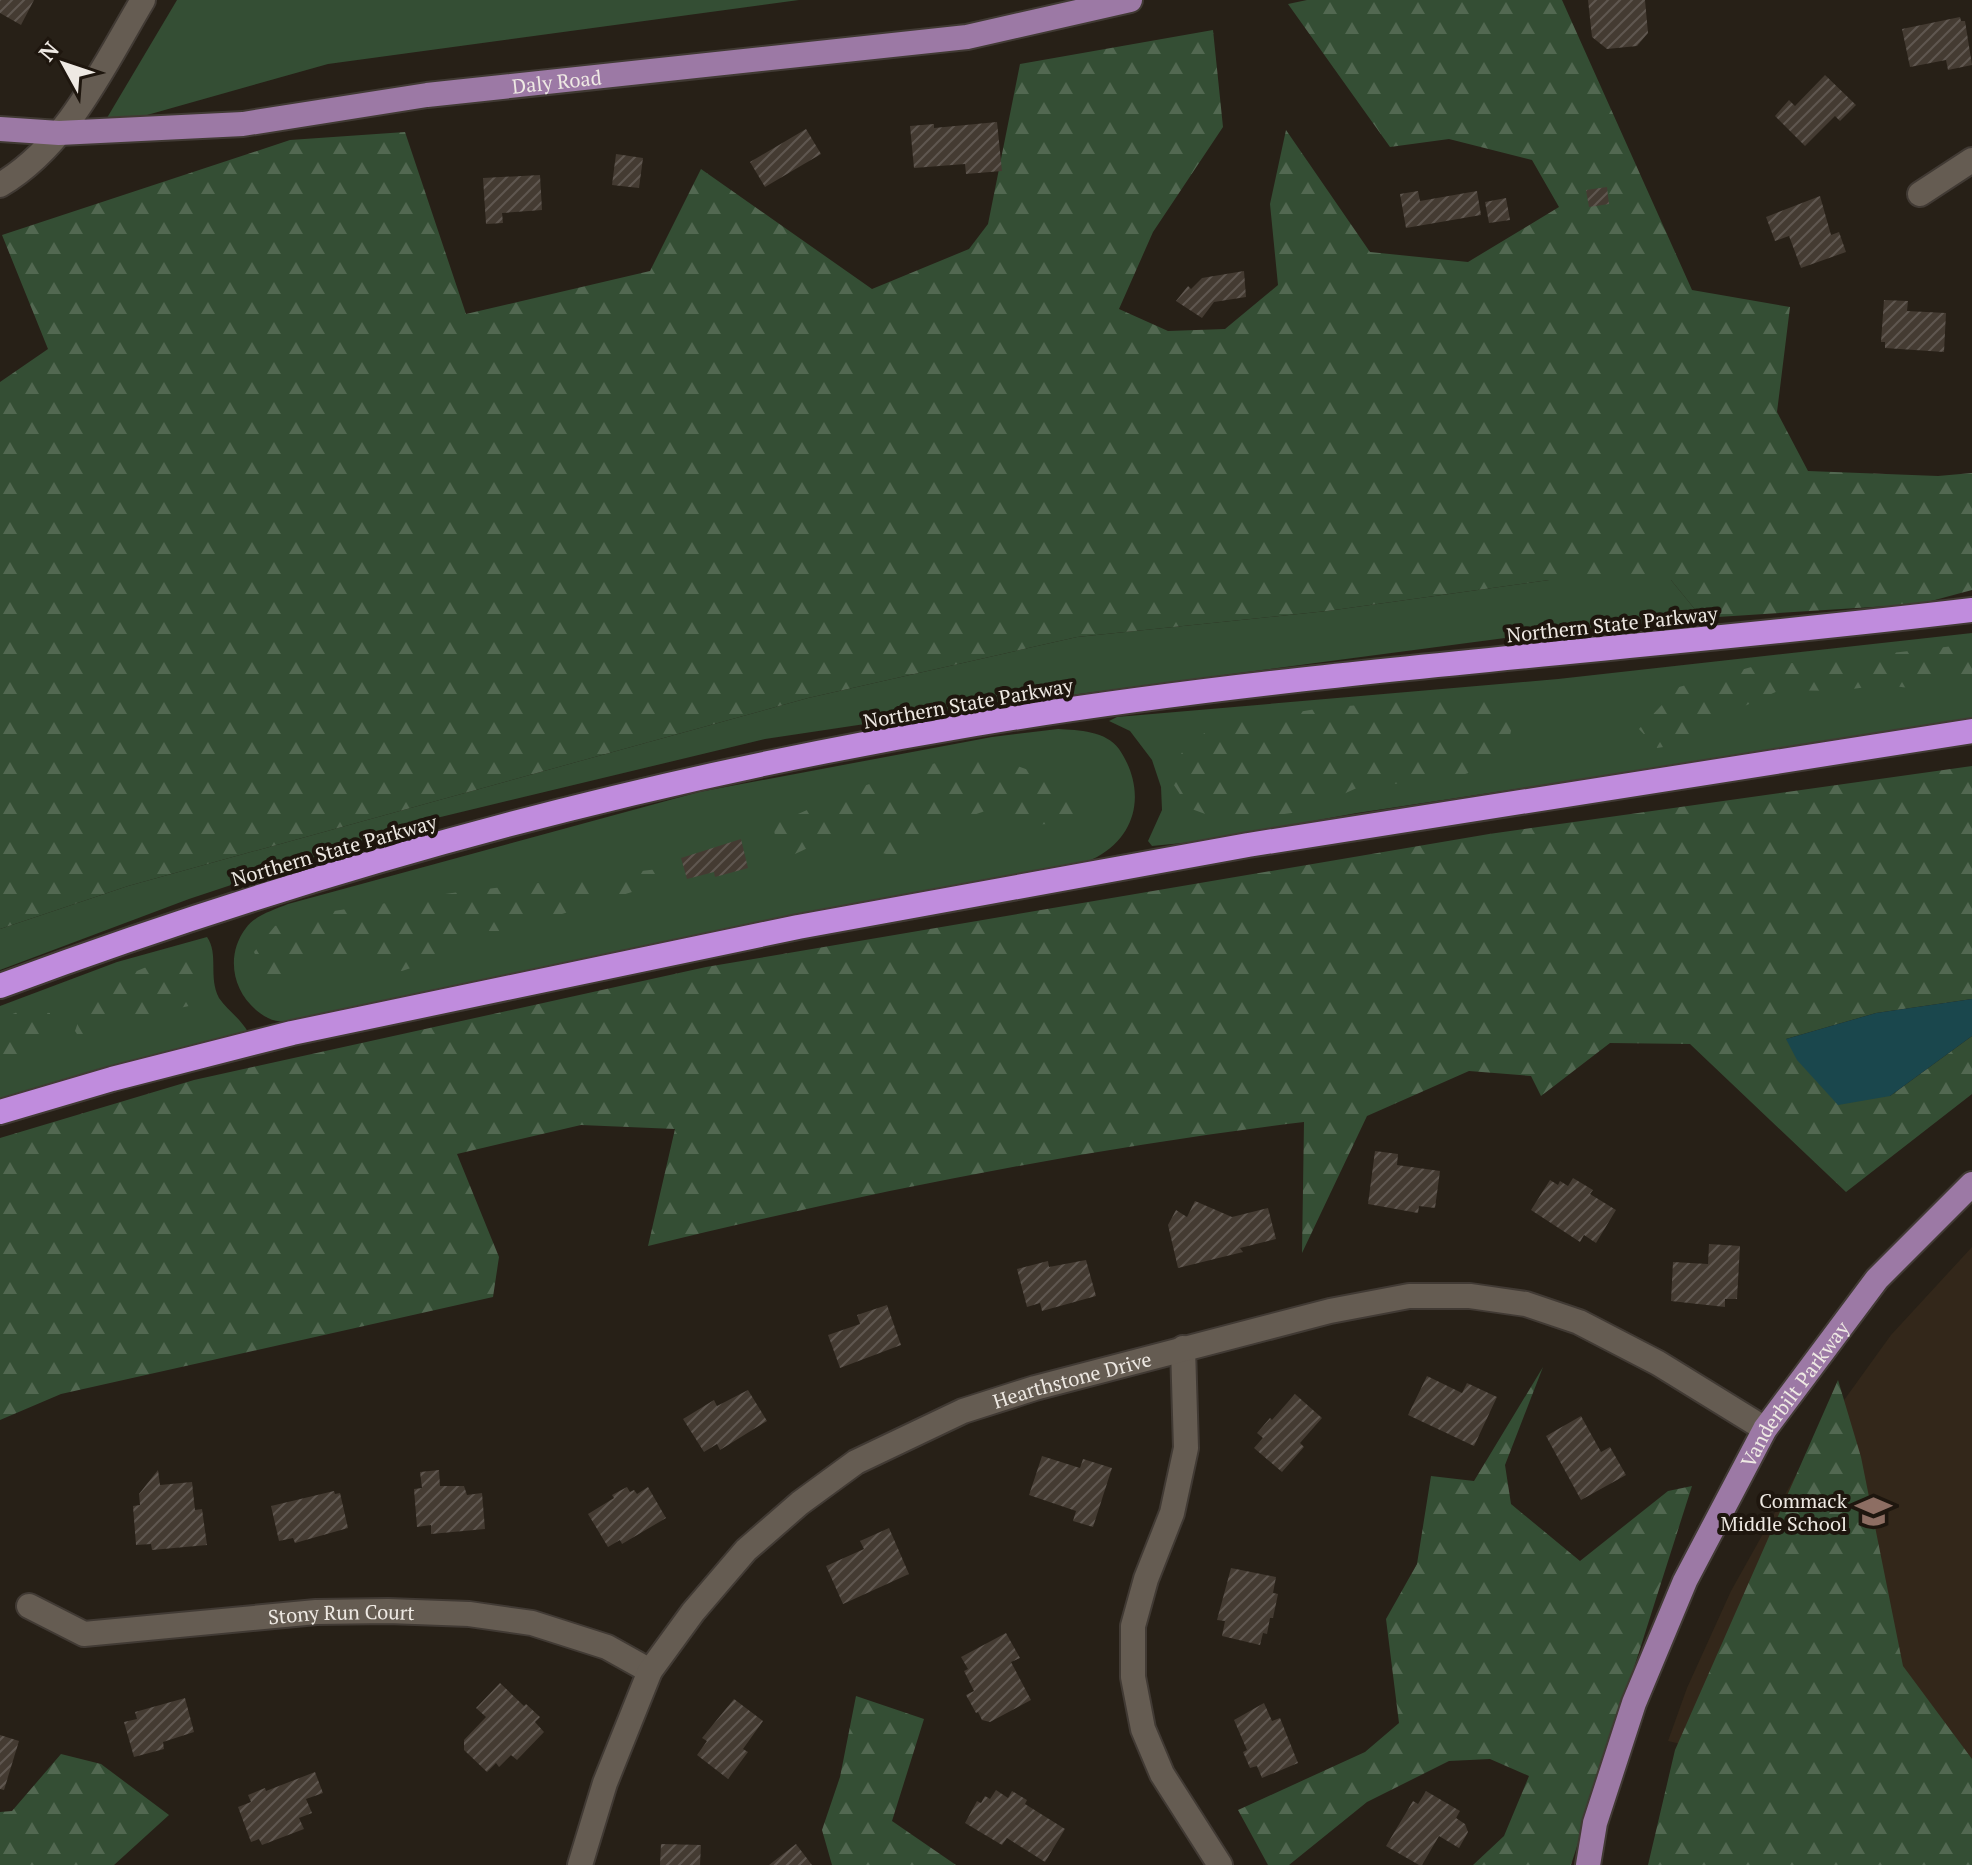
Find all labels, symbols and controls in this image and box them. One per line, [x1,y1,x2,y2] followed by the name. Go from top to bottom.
[24,24,104,104] north arrow
[32,35,65,67] text: N
[510,63,603,99] street label: Daly Road
[1505,599,1720,649] street label: Northern State Parkway
[861,671,1076,735] street label: Northern State Parkway
[228,808,441,892] street label: Northern State Parkway
[1734,1315,1855,1472] street label: Vanderbilt Parkway
[989,1345,1154,1414] street label: Hearthstone Drive
[1721,1487,1848,1537] place label: Commack Middle School
[1854,1492,1892,1530] school or university icon: Commack Middle School
[267,1597,416,1630] street label: Stony Run Court

